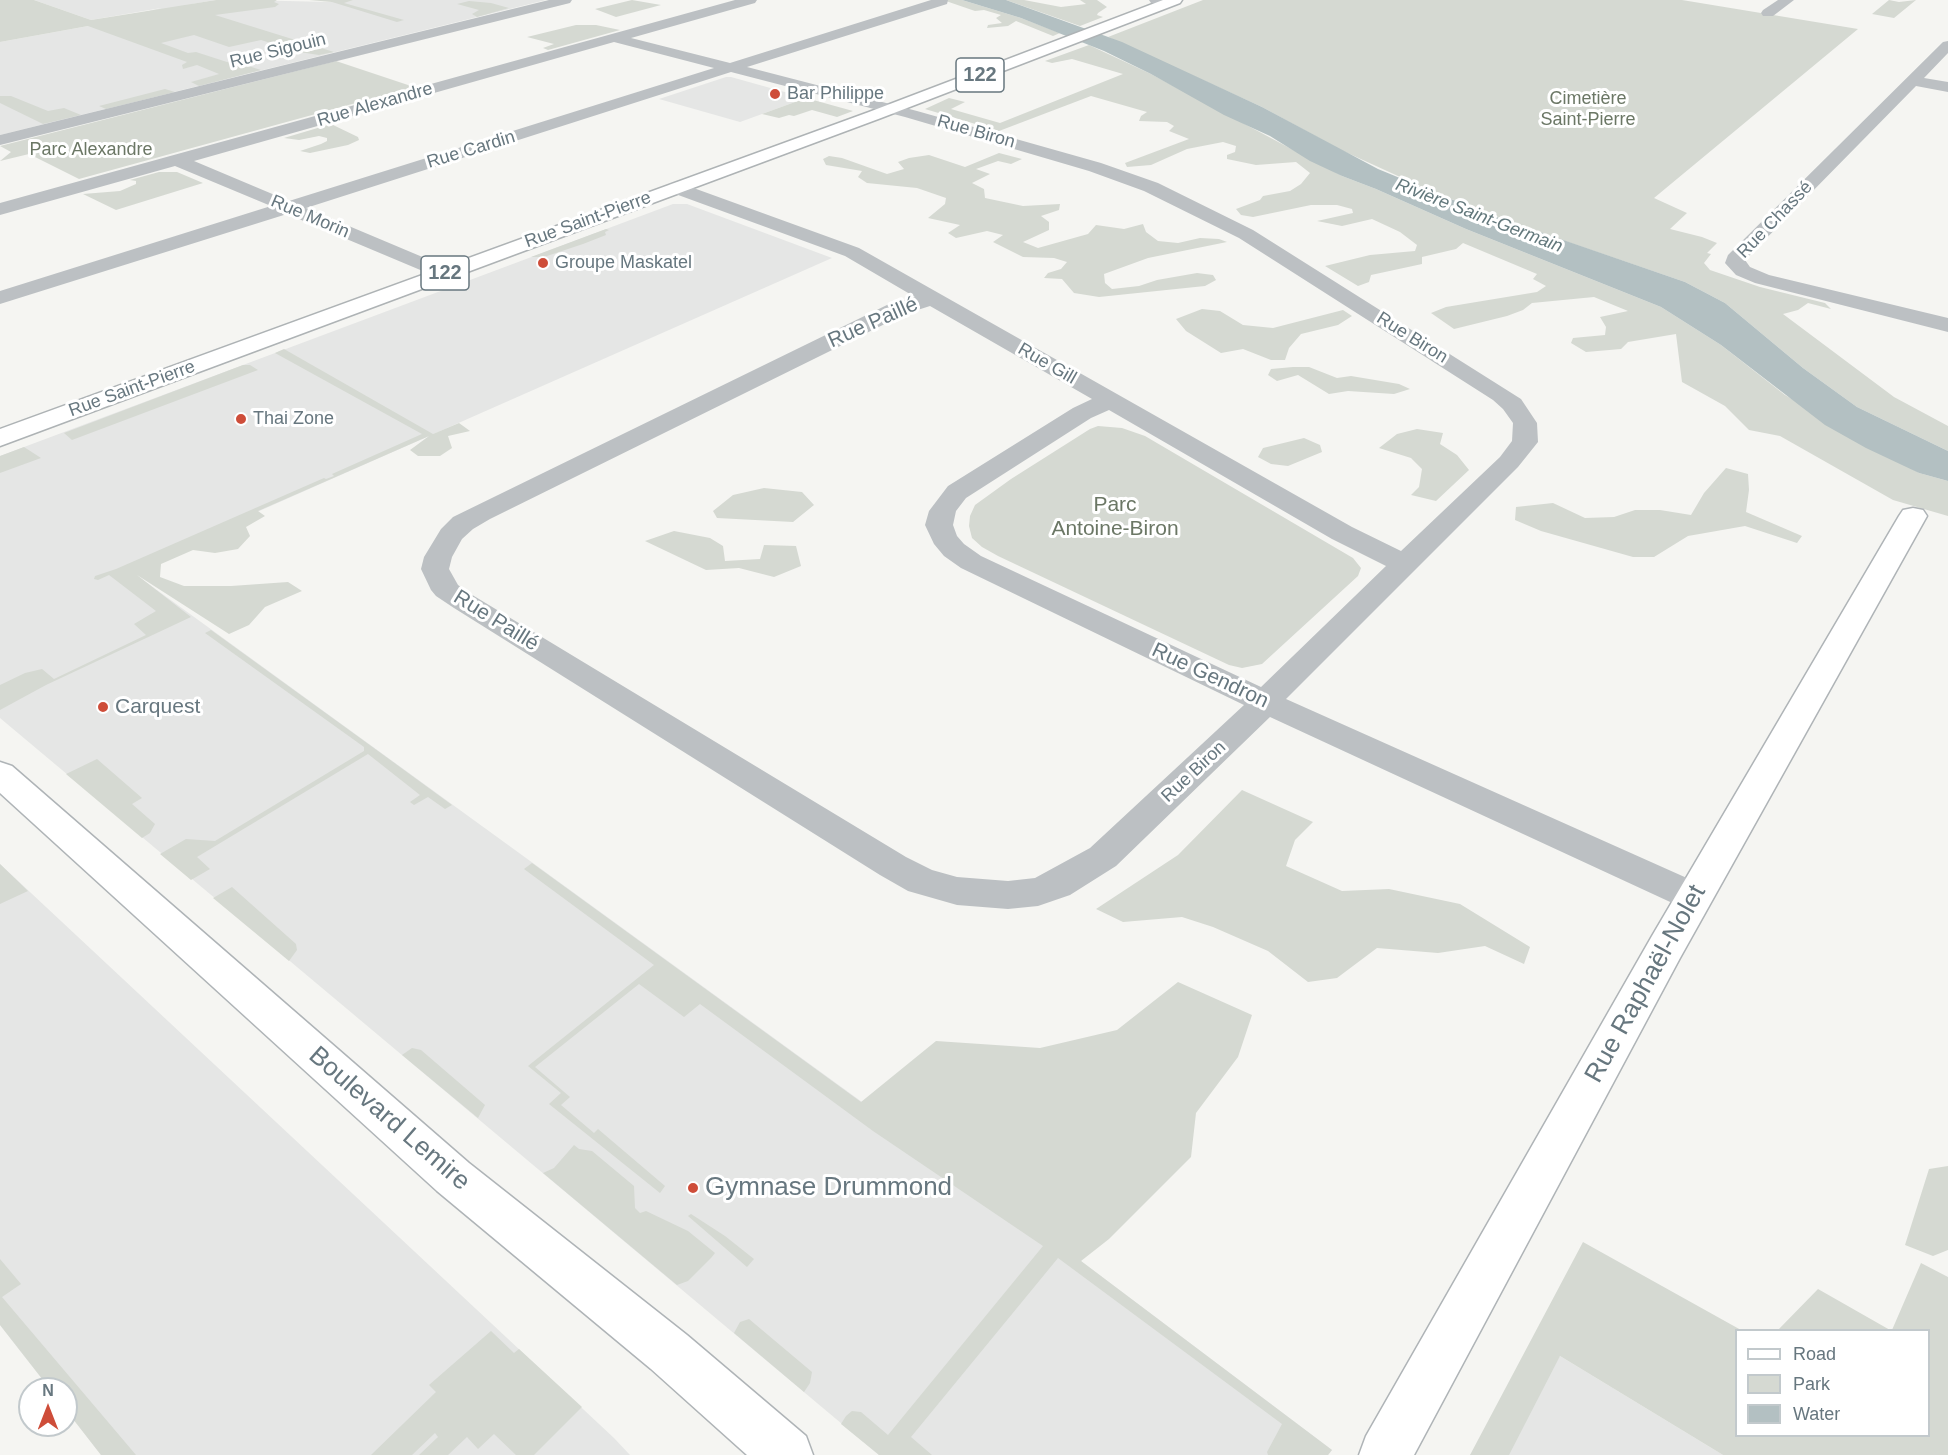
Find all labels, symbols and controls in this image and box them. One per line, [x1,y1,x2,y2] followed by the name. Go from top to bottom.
[228,29,328,73] street label: Rue Sigouin
[956,58,1004,92] road number: 122
[315,78,435,132] street label: Rue Alexandre
[787,83,884,105] place label: Bar Philippe
[768,87,782,101] marker: Bar Philippe
[1540,88,1636,130] park label: Cimetière Saint-Pierre
[935,111,1017,153] street label: Rue Biron
[424,126,518,174] street label: Rue Cardin
[29,139,153,161] park label: Parc Alexandre
[1392,174,1566,258] water label: Rivière Saint-Germain
[1733,177,1817,263] street label: Rue Chassé
[522,187,654,253] street label: Rue Saint-Pierre
[268,191,352,243] street label: Rue Morin
[555,252,692,274] place label: Groupe Maskatel
[421,256,469,290] road number: 122
[536,256,550,270] marker: Groupe Maskatel
[824,292,922,354] street label: Rue Paillé
[1372,308,1452,368] street label: Rue Biron
[1014,339,1080,389] street label: Rue Gill
[66,356,198,422] street label: Rue Saint-Pierre
[253,408,334,430] place label: Thai Zone
[234,412,248,426] marker: Thai Zone
[1051,492,1179,542] park label: Parc Antoine-Biron
[449,585,543,657] street label: Rue Paillé
[1148,638,1272,714] street label: Rue Gendron
[115,694,200,720] place label: Carquest
[96,700,110,714] marker: Carquest
[1157,737,1231,807] street label: Rue Biron
[1579,880,1713,1088] street label: Rue Raphaël-Nolet
[302,1040,476,1198] street label: Boulevard Lemire
[705,1172,952,1204] place label: Gymnase Drummond
[686,1181,700,1195] marker: Gymnase Drummond
[1735,1329,1930,1437] legend
[1793,1344,1836,1364] text: Road
[1793,1374,1830,1394] text: Park
[18,1377,78,1437] north arrow
[42,1382,54,1399] text: N
[1793,1404,1840,1424] text: Water

